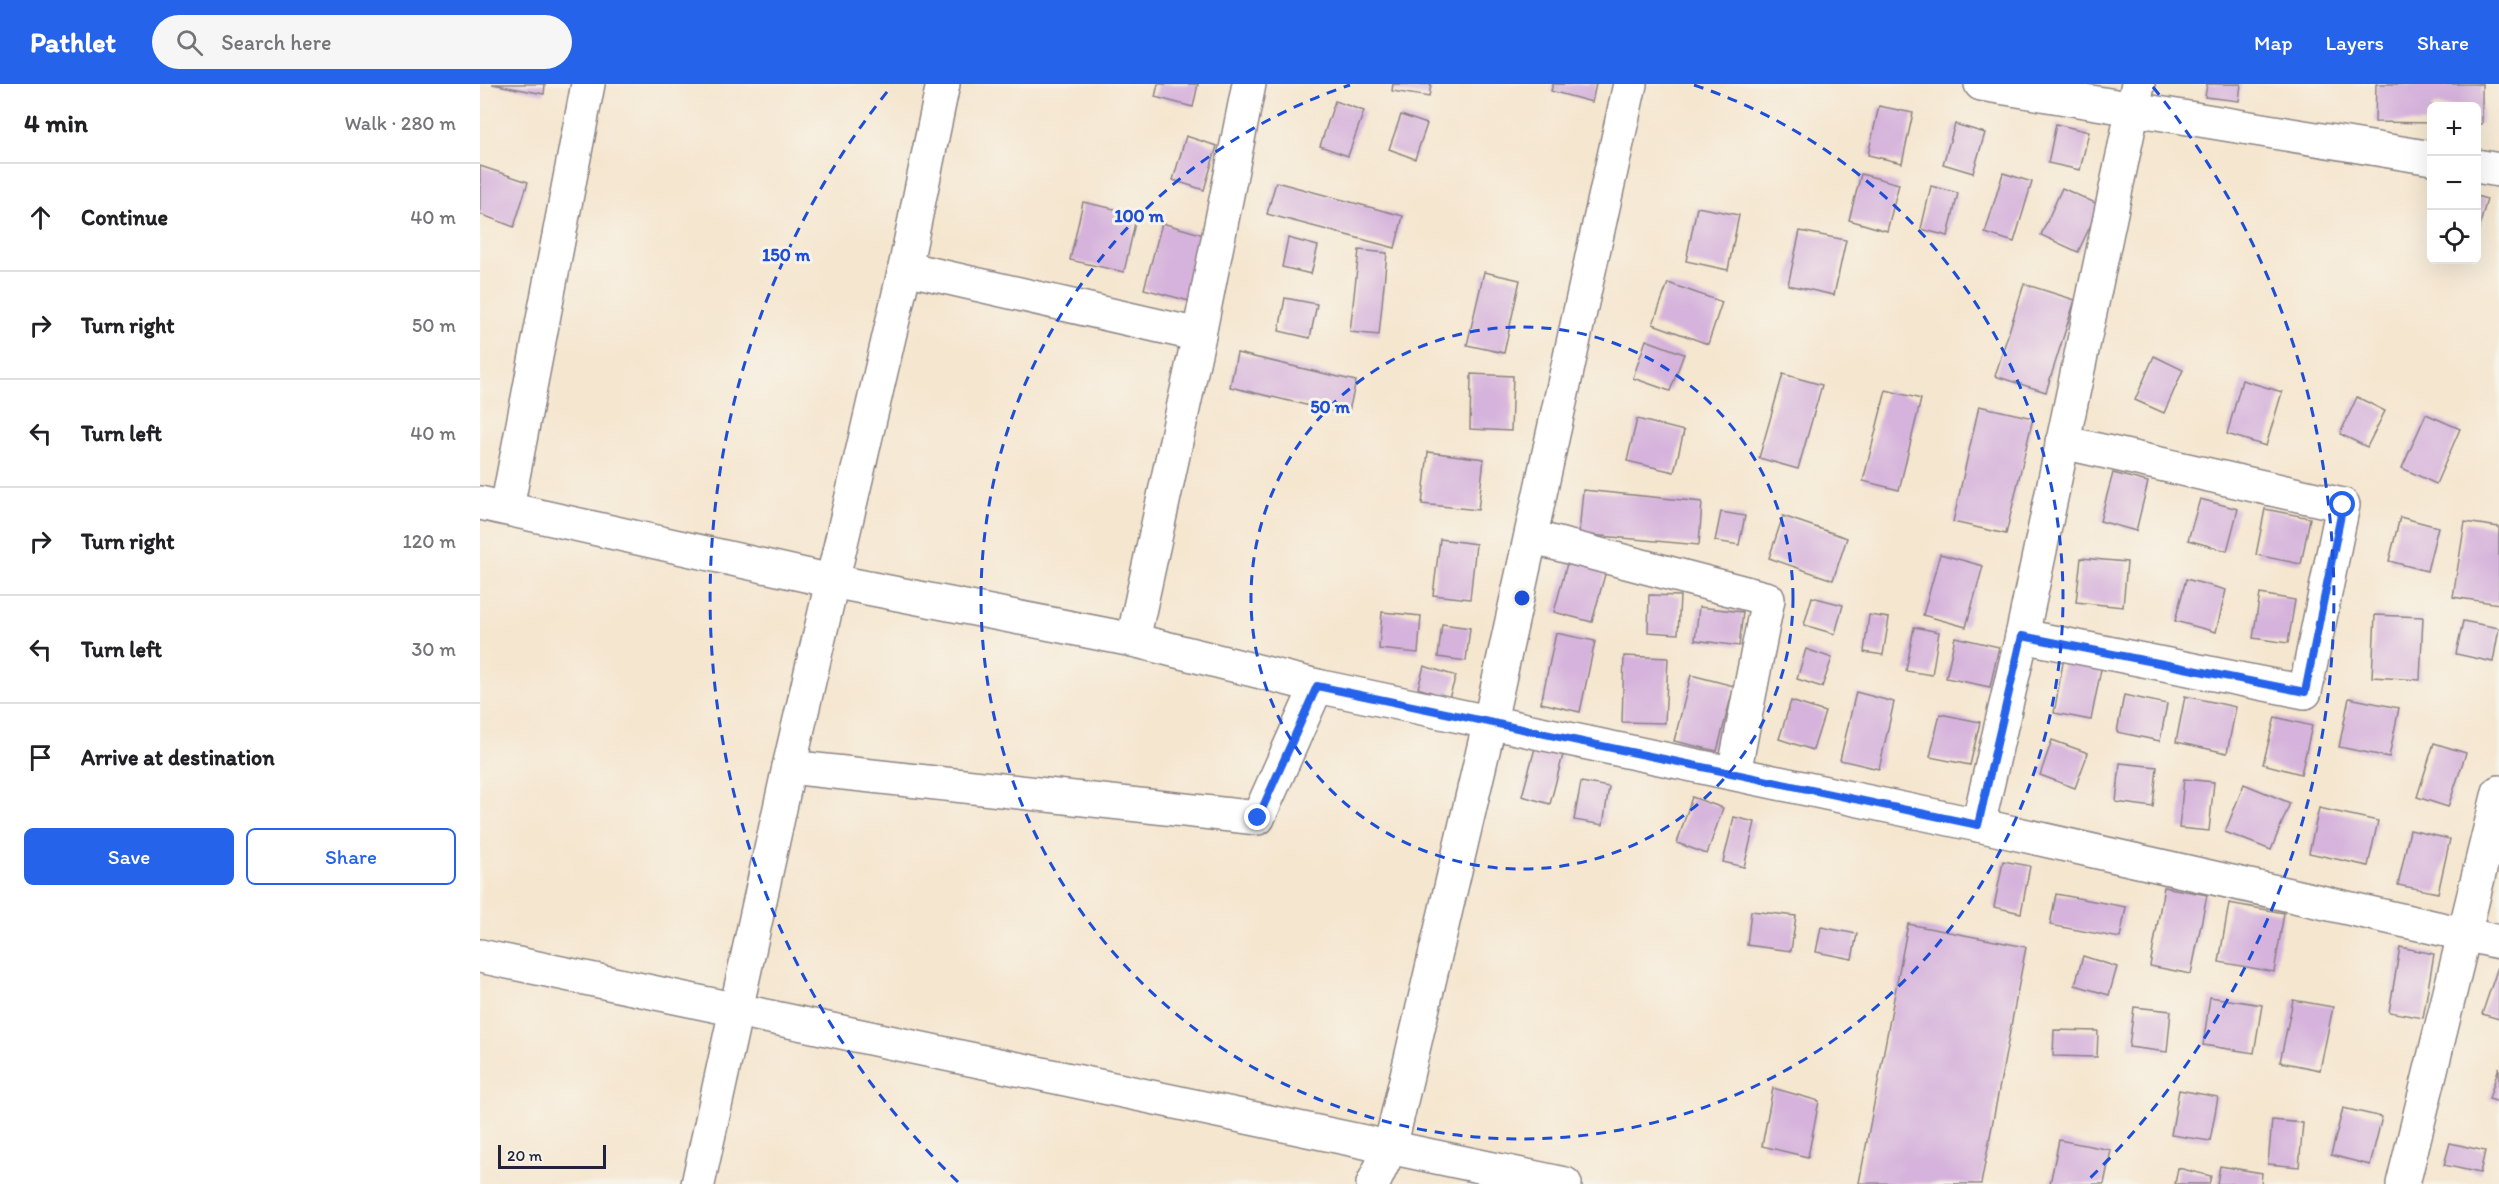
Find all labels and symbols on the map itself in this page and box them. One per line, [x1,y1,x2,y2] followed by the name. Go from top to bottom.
[1114,205,1165,227] text: 100 m
[762,244,811,266] text: 150 m
[1310,396,1351,418] text: 50 m
[2329,491,2355,517] route start
[1512,588,1532,608] centre of rings
[1244,804,1270,830] route end
[498,1142,606,1170] scale bar

